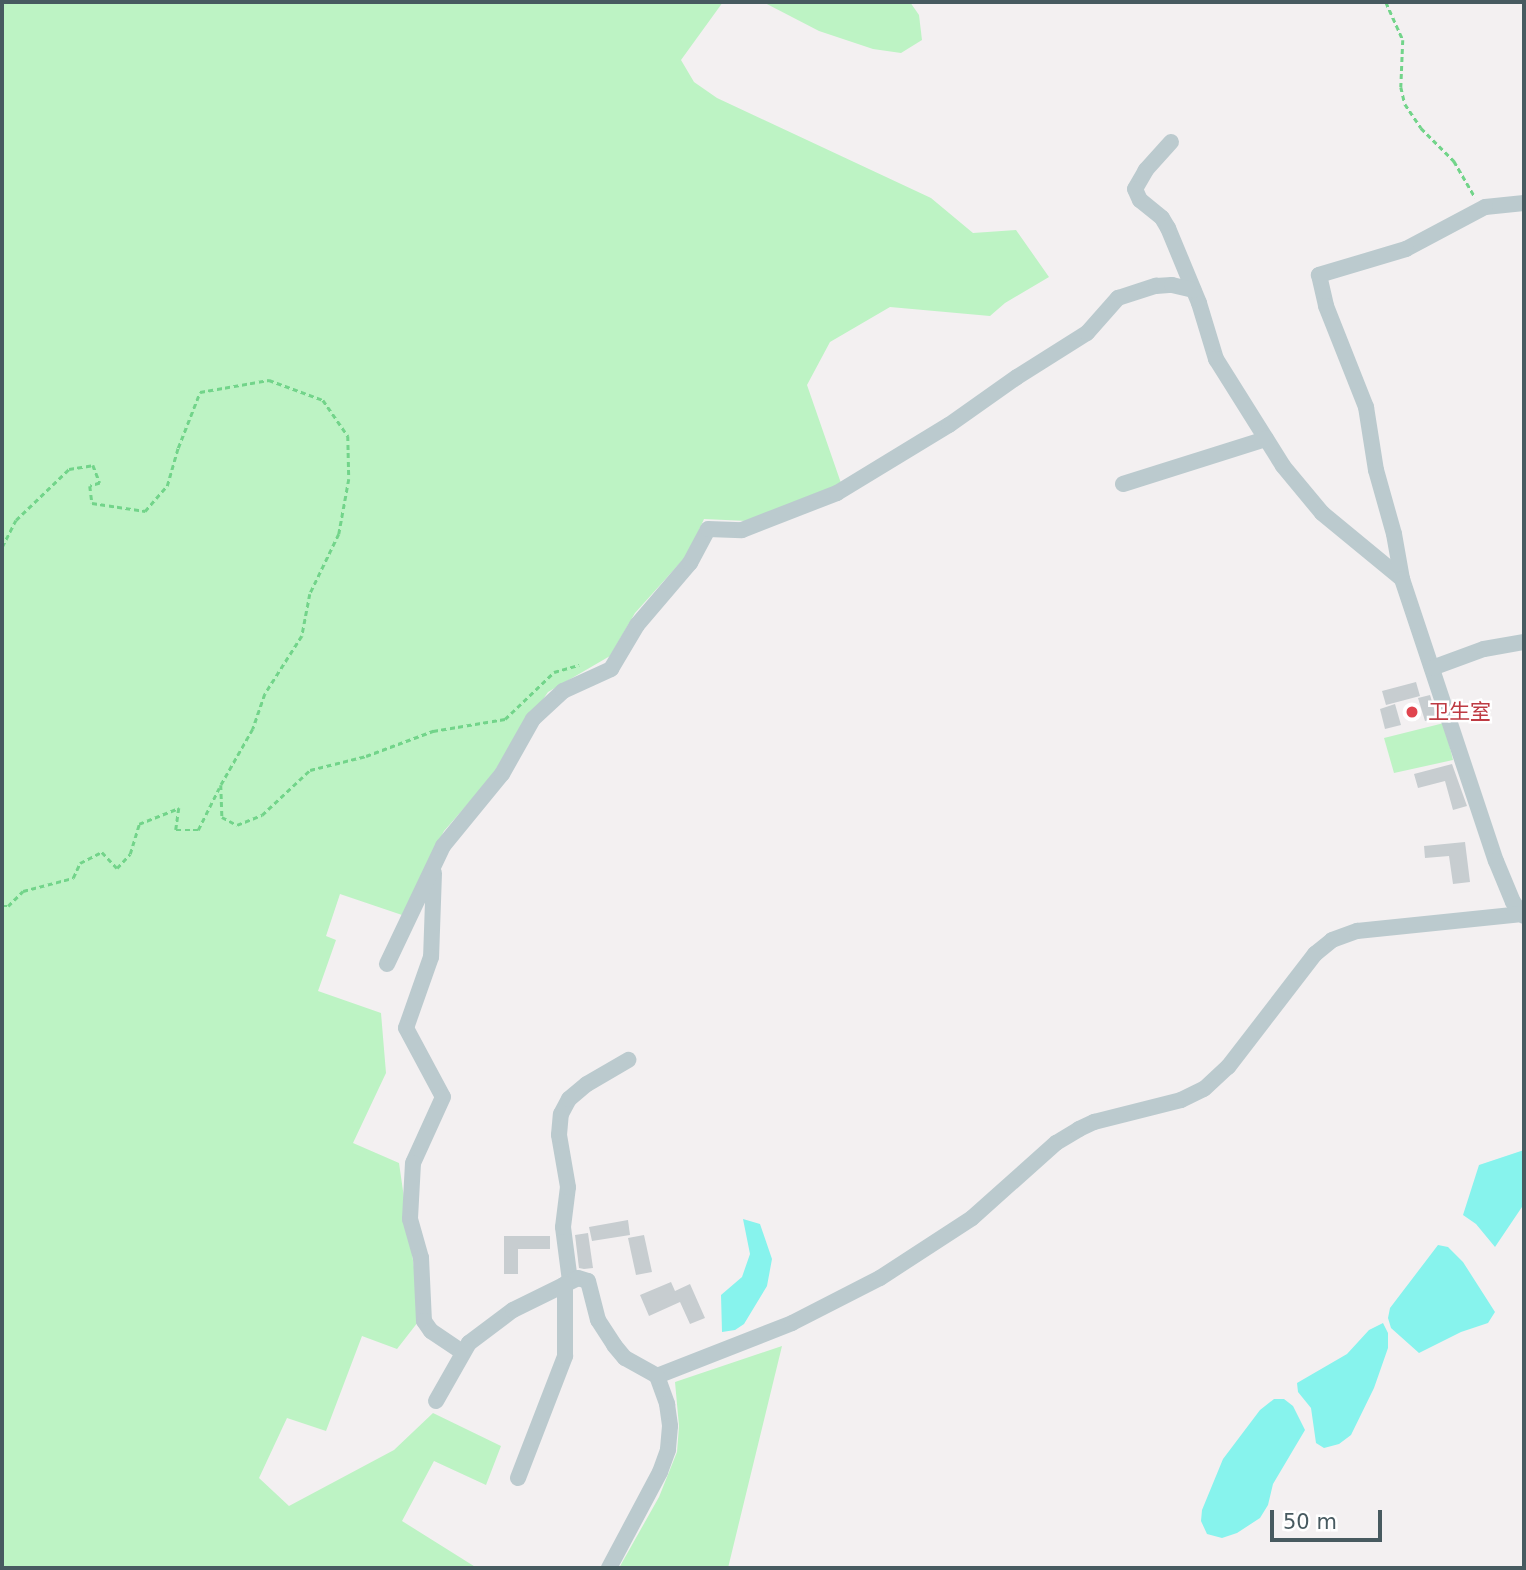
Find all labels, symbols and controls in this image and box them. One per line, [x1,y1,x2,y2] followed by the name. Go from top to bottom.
[1428,699,1491,725] place label: 卫生室
[1402,702,1422,722] marker: 卫生室
[1274,1496,1386,1540] scale bar
[1283,1510,1337,1534] text: 50 m

